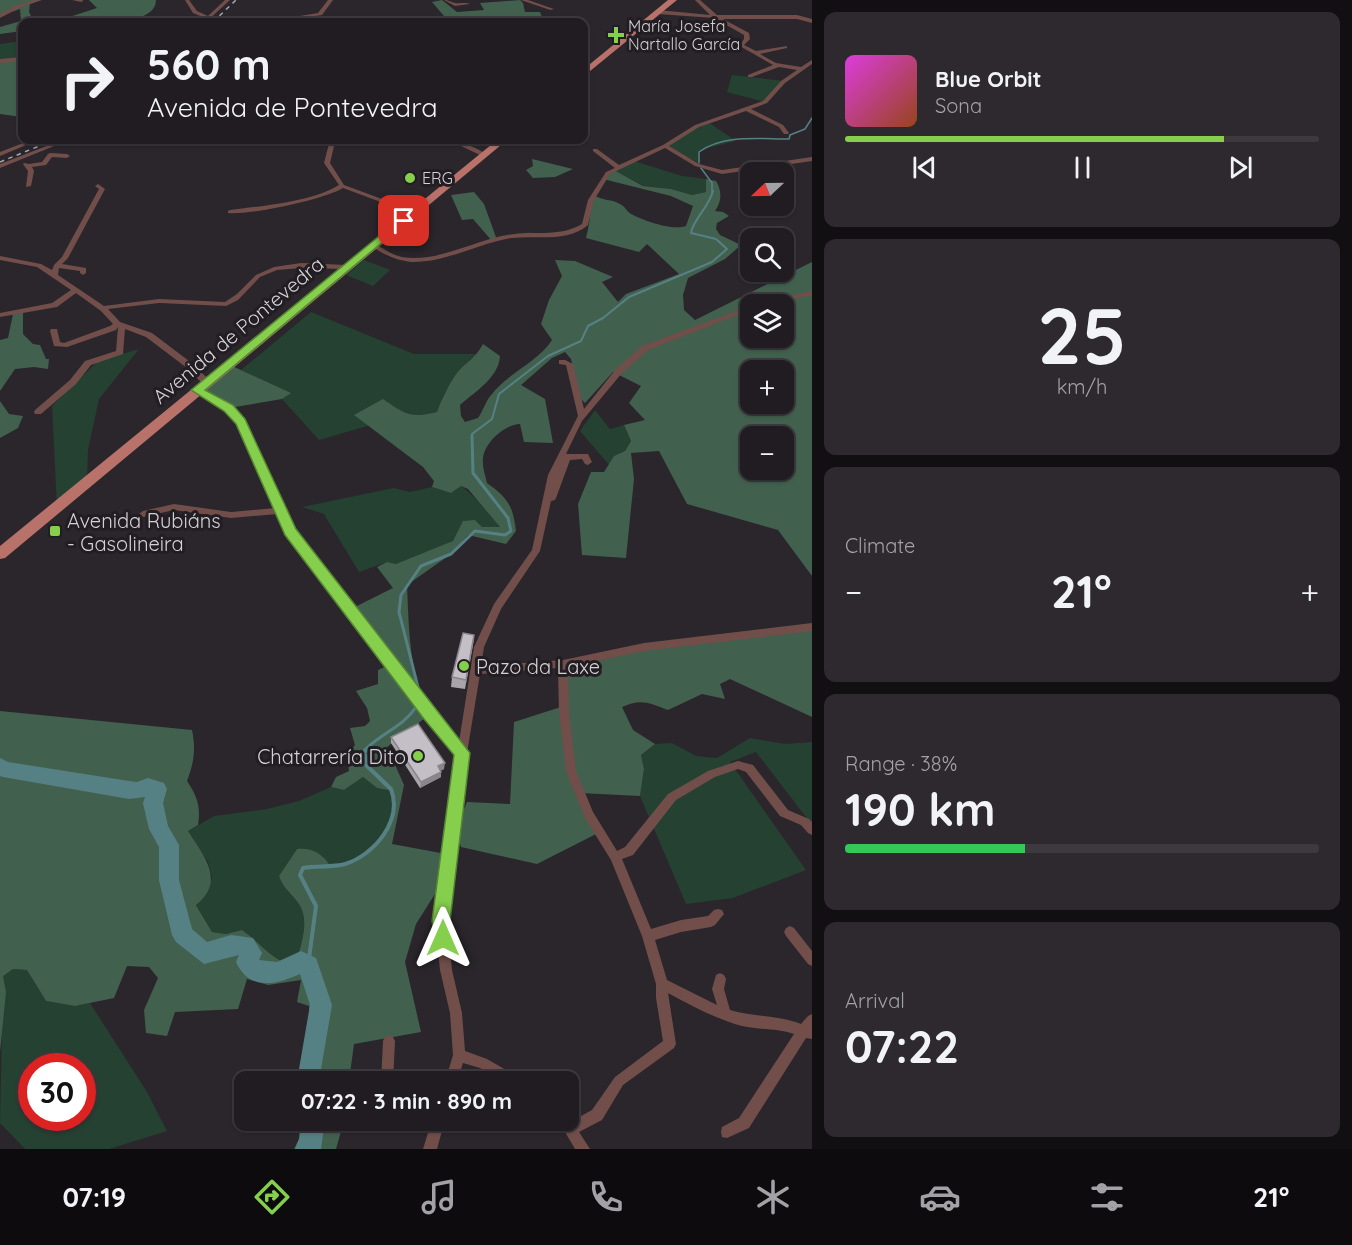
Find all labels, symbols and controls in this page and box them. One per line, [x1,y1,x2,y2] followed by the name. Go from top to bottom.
[628,16,740,54] place label: María Josefa Nartallo García
[609,28,623,42] marker: María Josefa Nartallo García
[147,38,271,91] text: 560 m
[48,42,126,120] icon: right
[935,65,1041,93] text: Blue Orbit
[147,90,438,124] text: Avenida de Pontevedra
[935,93,982,118] text: Sona
[908,151,941,184] icon: previous
[1066,151,1099,184] icon: pause
[1224,151,1257,184] icon: next
[740,162,794,216] north arrow
[740,162,794,480] map controls
[422,168,453,188] place label: ERG
[403,171,417,185] marker: ERG
[378,195,429,246] pin
[387,204,420,237] icon: arrive
[740,228,794,282] button: search
[147,251,329,409] street label: Avenida de Pontevedra
[1037,286,1127,384] text: 25
[740,294,794,348] button: layers
[740,360,794,414] button: +
[1057,374,1107,399] text: km/h
[740,426,794,480] button: −
[67,508,221,556] place label: Avenida Rubiáns - Gasolineira
[48,524,62,538] marker: Avenida Rubiáns - Gasolineira
[845,533,915,558] text: Climate
[1051,563,1112,619] text: 21°
[845,571,862,612] text: −
[1300,571,1319,612] text: +
[476,654,600,679] place label: Pazo da Laxe
[457,659,471,673] marker: Pazo da Laxe
[257,744,406,769] place label: Chatarrería Dito
[411,749,425,763] marker: Chatarrería Dito
[845,751,957,776] text: Range · 38%
[845,781,995,837] text: 190 km
[411,906,475,970] position arrow
[845,988,905,1013] text: Arrival
[845,1018,959,1074] text: 07:22
[18,1053,96,1131] speed limit sign: 30
[301,1087,512,1115] text: 07:22 · 3 min · 890 m
[251,1176,293,1218] icon: directions
[418,1176,460,1218] icon: music
[585,1176,627,1218] icon: phone
[752,1176,794,1218] icon: climate
[919,1176,961,1218] icon: car
[1086,1176,1128,1218] icon: filters
[62,1180,126,1214] text: 07:19
[1253,1180,1289,1214] text: 21°

